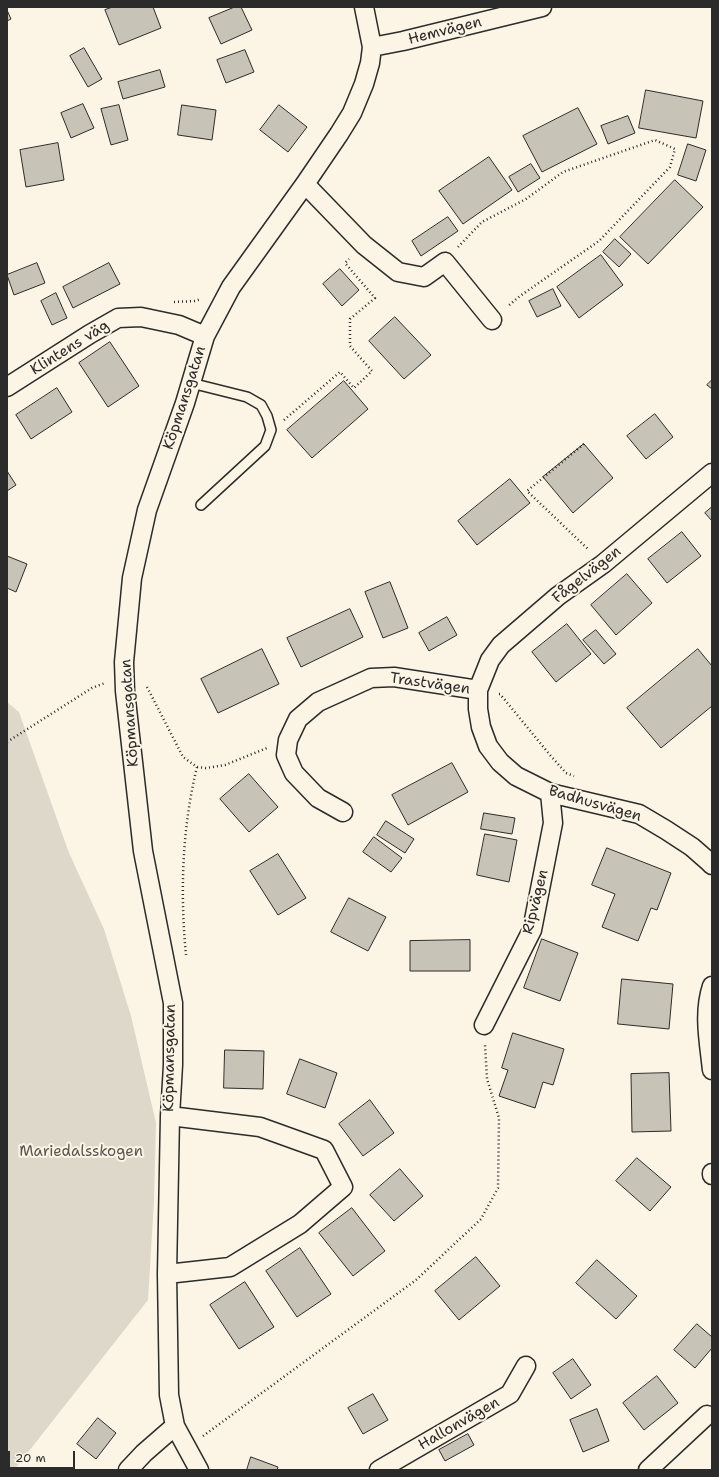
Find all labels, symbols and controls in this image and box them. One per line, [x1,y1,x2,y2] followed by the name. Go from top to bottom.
[406,13,484,49] street label: Hemvägen
[27,317,113,379] street label: Klintens väg
[160,344,210,452] street label: Köpmansgatan
[549,543,625,607] street label: Fågelvägen
[117,658,143,768] street label: Köpmansgatan
[389,669,471,699] street label: Trastvägen
[547,782,643,826] street label: Badhusvägen
[519,868,553,936] street label: Ripvägen
[160,1004,180,1112] street label: Köpmansgatan
[19,1143,143,1161] park label: Mariedalsskogen
[415,1394,503,1454] street label: Hallonvägen
[10,1443,77,1469] scale bar
[15,1450,46,1466] text: 20 m

